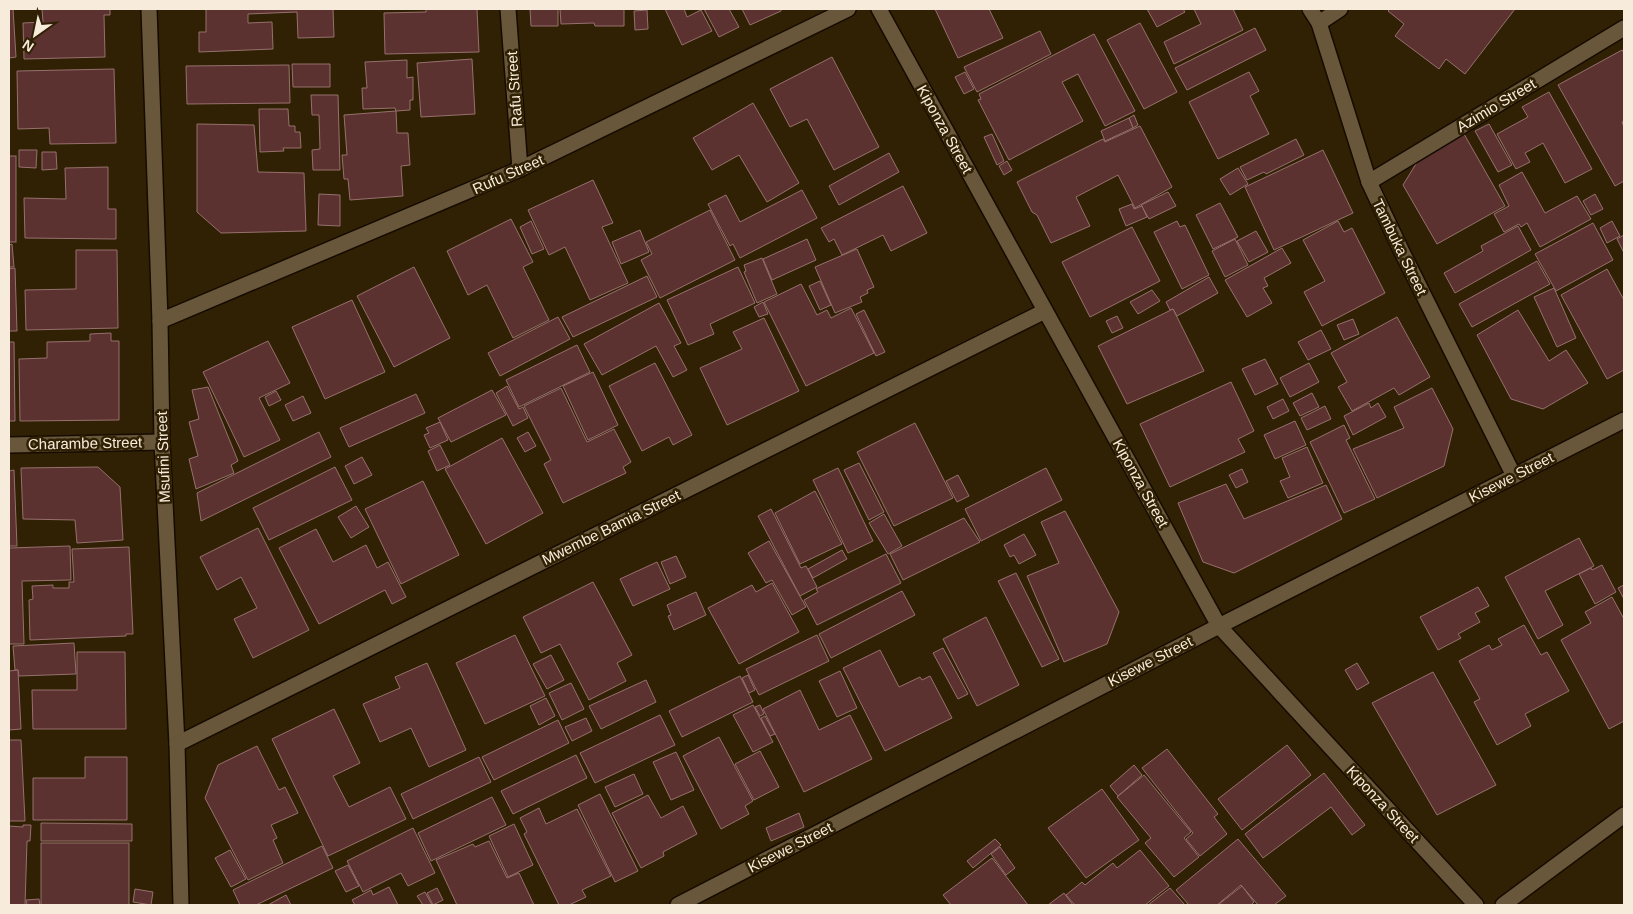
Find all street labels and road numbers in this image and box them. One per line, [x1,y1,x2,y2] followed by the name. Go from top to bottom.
[503,50,525,127] street label: Rafu Street
[1453,74,1539,135] street label: Azimio Street
[914,82,977,177] street label: Kiponza Street
[470,150,547,197] street label: Rufu Street
[1369,196,1431,299] street label: Tambuka Street
[153,410,173,503] street label: Msufini Street
[28,433,143,452] street label: Charambe Street
[1110,436,1173,531] street label: Kiponza Street
[1466,448,1557,506] street label: Kisewe Street
[539,486,684,568] street label: Mwembe Bamia Street
[1105,632,1196,690] street label: Kisewe Street
[1343,762,1423,846] street label: Kiponza Street
[745,818,836,876] street label: Kisewe Street

